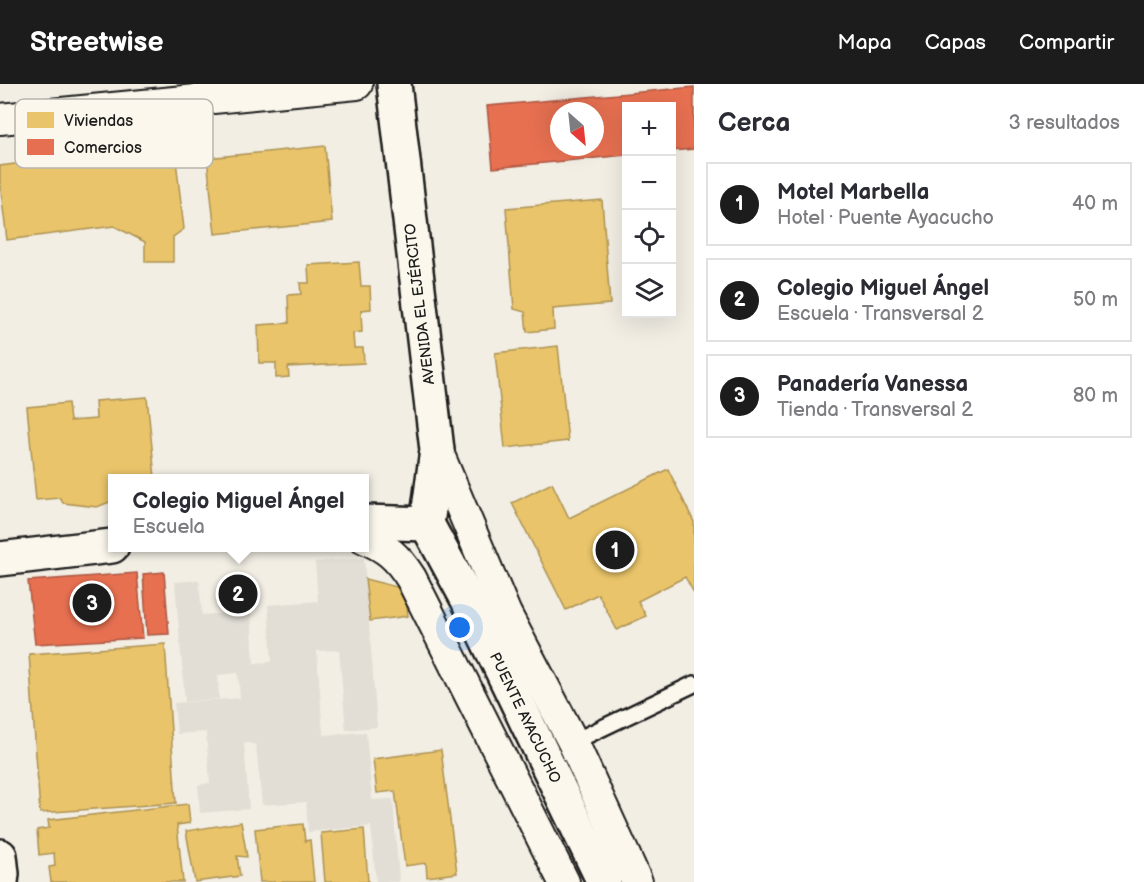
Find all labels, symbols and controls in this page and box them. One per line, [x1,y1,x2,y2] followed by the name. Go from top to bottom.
[30,26,163,59] text: Streetwise
[838,30,892,55] text: Mapa
[925,30,986,55] text: Capas
[1019,30,1114,55] text: Compartir
[15,99,213,168] legend
[550,102,604,156] north arrow
[622,102,676,318] map controls
[622,102,676,156] button: +
[718,108,790,139] text: Cerca
[1009,111,1120,135] text: 3 resultados
[64,112,133,131] text: Viviendas
[64,139,142,158] text: Comercios
[622,156,676,210] button: −
[777,179,929,206] text: Motel Marbella
[735,192,744,216] text: 1
[1072,192,1118,216] text: 40 m
[777,206,994,230] text: Hotel · Puente Ayacucho
[622,210,676,264] button: locate
[401,222,439,386] street label: AVENIDA EL EJÉRCITO
[622,264,676,318] button: layers
[777,275,989,302] text: Colegio Miguel Ángel
[734,288,745,312] text: 2
[1073,288,1118,312] text: 50 m
[777,302,983,326] text: Escuela · Transversal 2
[777,371,968,398] text: Panadería Vanessa
[734,384,745,408] text: 3
[1073,384,1118,408] text: 80 m
[777,398,973,422] text: Tienda · Transversal 2
[108,474,369,552] popup
[133,488,344,515] text: Colegio Miguel Ángel
[133,515,205,539] text: Escuela
[596,528,634,572] pin: 1
[218,572,258,616] pin: 2
[72,580,112,626] pin: 3
[445,613,474,642] your location
[485,649,565,787] street label: PUENTE AYACUCHO

